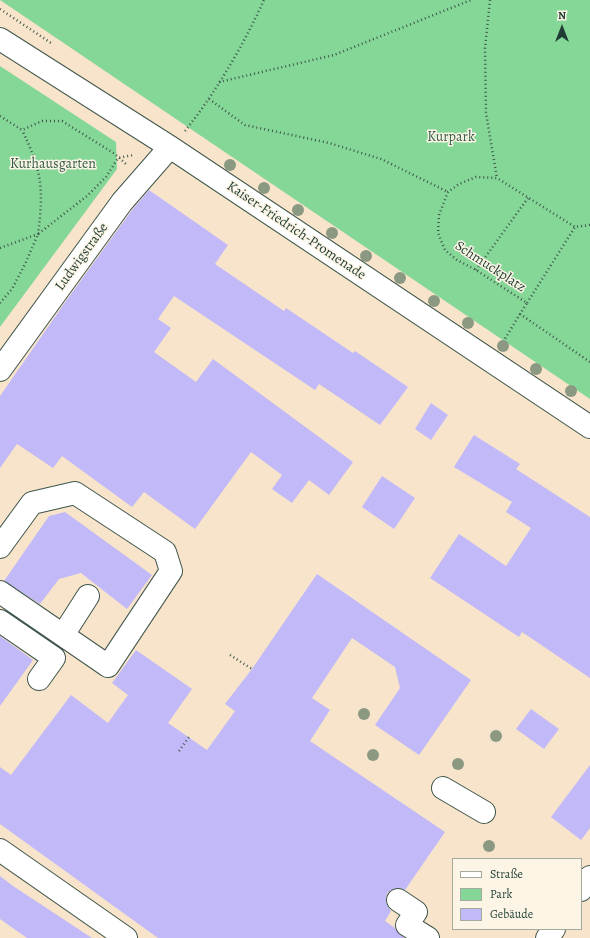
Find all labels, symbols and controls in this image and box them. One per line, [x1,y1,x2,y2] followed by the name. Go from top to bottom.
[542,8,582,48] north arrow
[558,8,566,23] text: N
[427,130,475,146] park label: Kurpark
[10,157,96,173] park label: Kurhausgarten
[223,178,369,284] street label: Kaiser-Friedrich-Promenade
[52,220,112,294] street label: Ludwigstraße
[451,238,529,296] street label: Schmuckplatz
[452,858,582,930] legend
[490,866,523,882] text: Straße
[490,886,513,902] text: Park
[490,906,533,922] text: Gebäude

